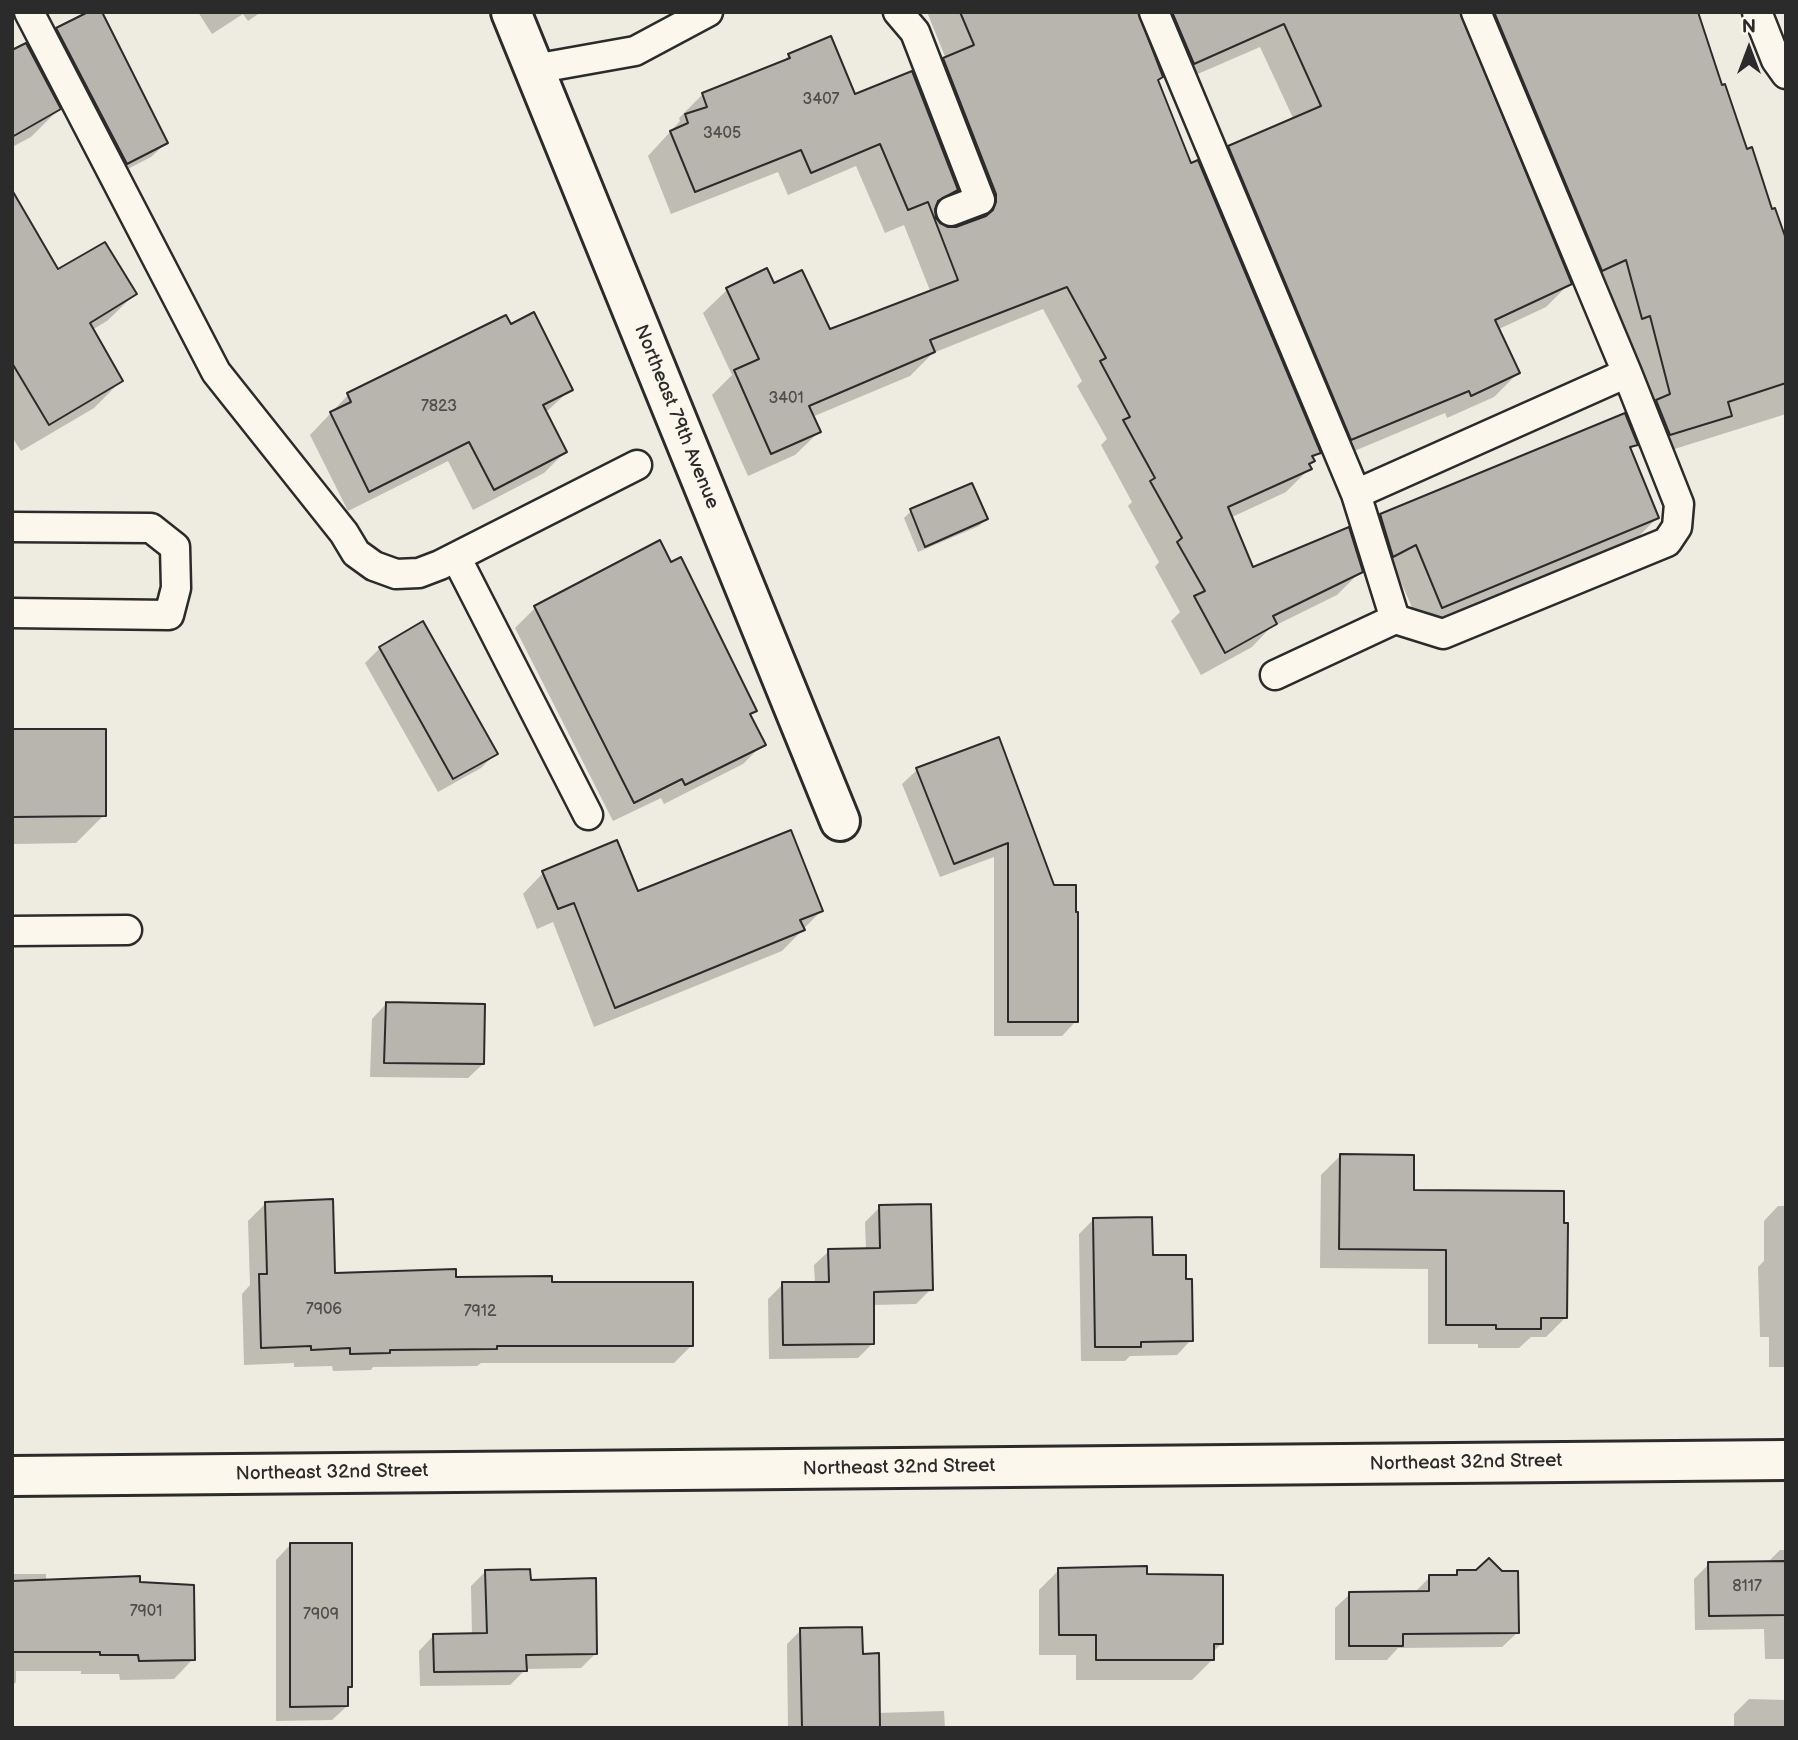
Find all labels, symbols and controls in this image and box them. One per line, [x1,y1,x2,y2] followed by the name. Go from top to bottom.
[1714,14,1784,84] north arrow
[1742,16,1756,39] text: N
[803,90,839,110] house number: 3407
[703,124,741,144] house number: 3405
[629,322,723,512] street label: Northeast 79th Avenue
[768,389,804,409] house number: 3401
[421,397,457,417] house number: 7823
[306,1300,342,1320] house number: 7906
[464,1302,496,1322] house number: 7912
[1369,1450,1563,1476] street label: Northeast 32nd Street
[802,1455,996,1481] street label: Northeast 32nd Street
[235,1460,429,1486] street label: Northeast 32nd Street
[1732,1577,1762,1597] house number: 8117
[130,1602,162,1622] house number: 7901
[303,1605,339,1625] house number: 7909

